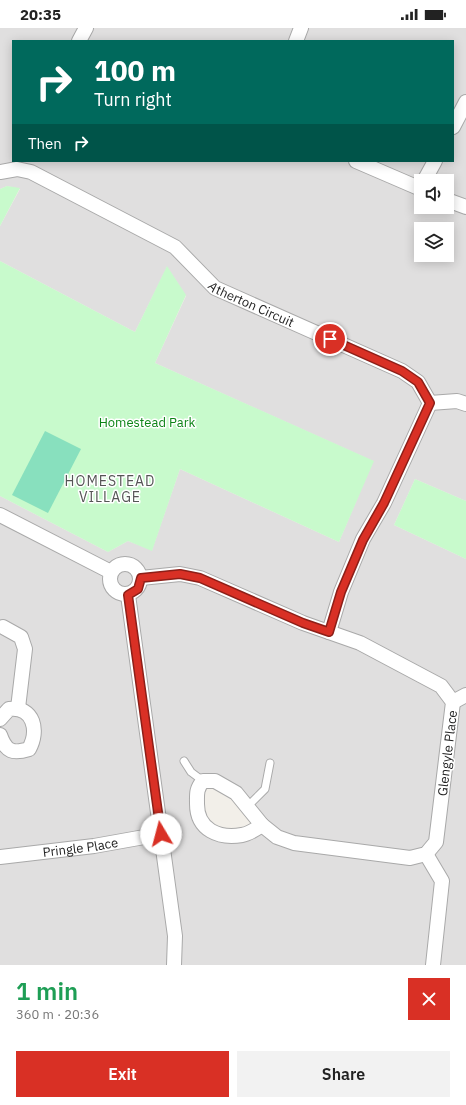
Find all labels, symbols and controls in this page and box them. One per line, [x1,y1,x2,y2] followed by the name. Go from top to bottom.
[20,5,61,24] text: 20:35
[94,52,176,89] text: 100 m
[28,56,80,108] icon: right
[94,88,172,111] text: Turn right
[70,132,92,154] icon: right
[28,134,62,153] text: Then
[414,174,454,262] map controls
[414,174,454,214] button: sound
[414,222,454,262] button: layers
[204,278,297,331] street label: Atherton Circuit
[313,322,347,356] pin
[319,328,341,350] icon: arrive
[99,414,195,431] park label: Homestead Park
[65,472,155,506] district label: HOMESTEAD VILLAGE
[434,709,461,797] street label: Glengyle Place
[140,813,182,855] position arrow
[42,834,119,861] street label: Pringle Place
[16,975,78,1007] text: 1 min
[408,978,450,1020] button: close
[16,1006,99,1023] text: 360 m · 20:36
[16,1051,229,1097] button: Exit
[237,1051,450,1097] button: Share

